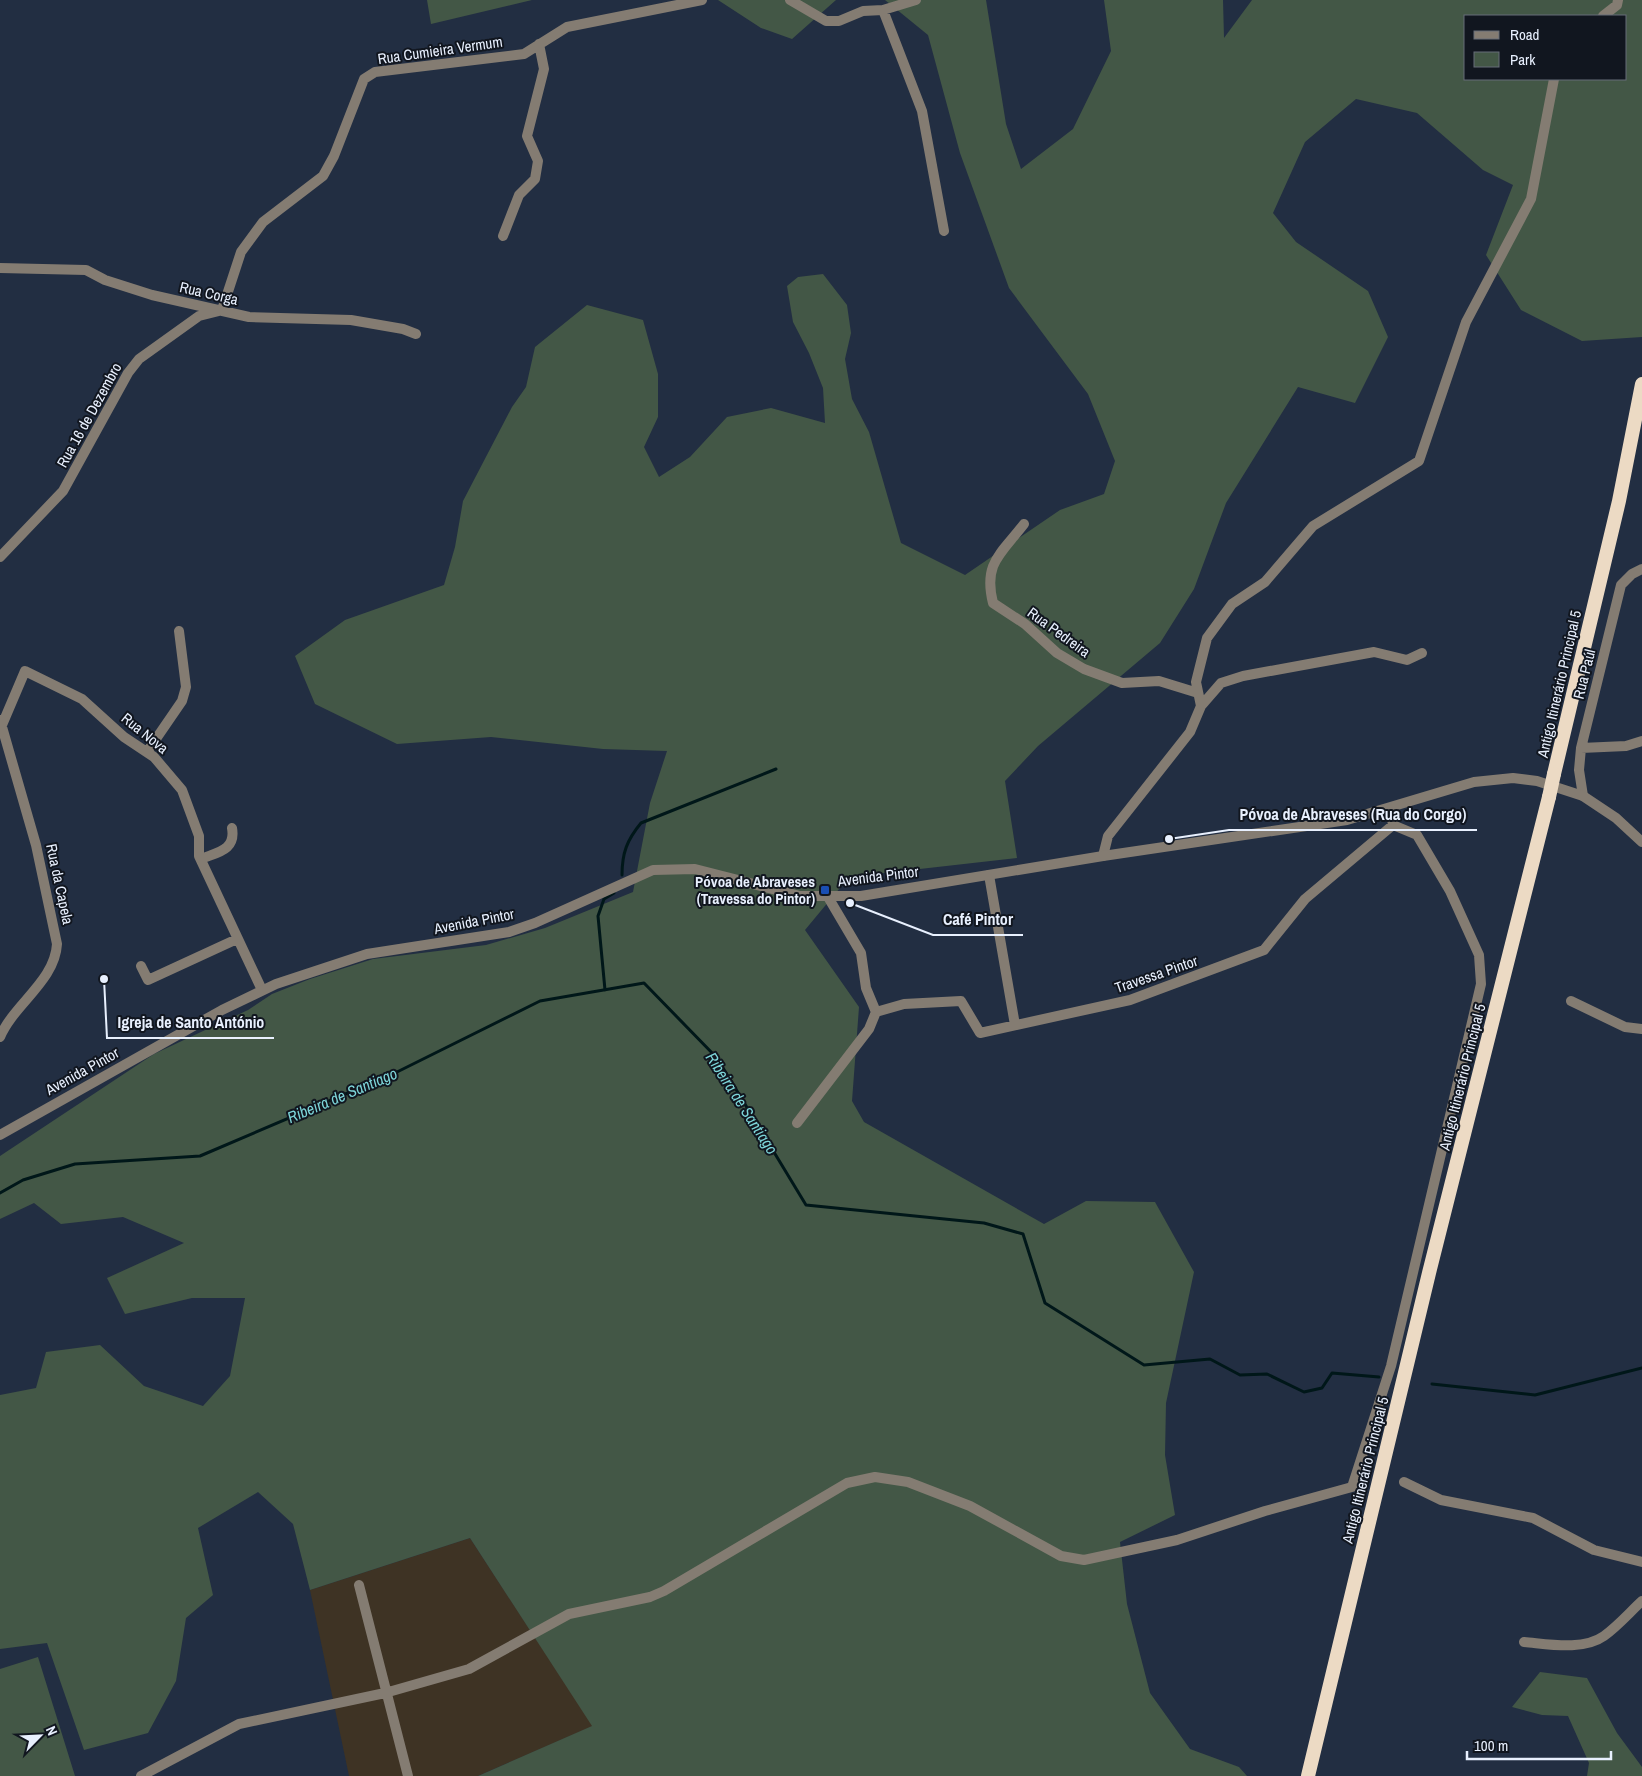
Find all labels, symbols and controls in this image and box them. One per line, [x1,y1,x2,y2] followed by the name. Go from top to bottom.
[1464,15,1627,80] legend
[1510,24,1539,45] text: Road
[376,31,504,69] street label: Rua Cumieira Vermum
[1510,49,1536,70] text: Park
[178,276,240,310] street label: Rua Corga
[51,359,127,471] street label: Rua 16 de Dezembro
[1023,602,1095,662] street label: Rua Pedreira
[1532,608,1586,761] street label: Antigo Itinerário Principal 5
[1568,647,1600,701] street label: Rua Paúl
[117,708,173,758] street label: Rua Nova
[1229,799,1477,830] callout: Póvoa de Abraveses (Rua do Corgo)
[1240,803,1467,825] text: Póvoa de Abraveses (Rua do Corgo)
[41,842,79,926] street label: Rua da Capela
[835,861,920,891] street label: Avenida Pintor
[695,871,815,909] place label: Póvoa de Abraveses (Travessa do Pintor)
[819,884,831,896] marker: Póvoa de Abraveses (Travessa do Pintor)
[431,903,516,939] street label: Avenida Pintor
[933,904,1023,935] callout: Café Pintor
[943,908,1014,930] text: Café Pintor
[1112,950,1200,998] street label: Travessa Pintor
[1433,1001,1490,1153] street label: Antigo Itinerário Principal 5
[107,1007,274,1038] callout: Igreja de Santo António
[118,1011,264,1033] text: Igreja de Santo António
[41,1042,123,1100] street label: Avenida Pintor
[701,1048,783,1158] water label: Ribeira de Santiago
[284,1062,400,1128] water label: Ribeira de Santiago
[1336,1394,1393,1546] street label: Antigo Itinerário Principal 5
[15,1711,65,1761] north arrow
[42,1723,62,1738] text: N
[1467,1728,1611,1760] scale bar
[1474,1735,1508,1756] text: 100 m

